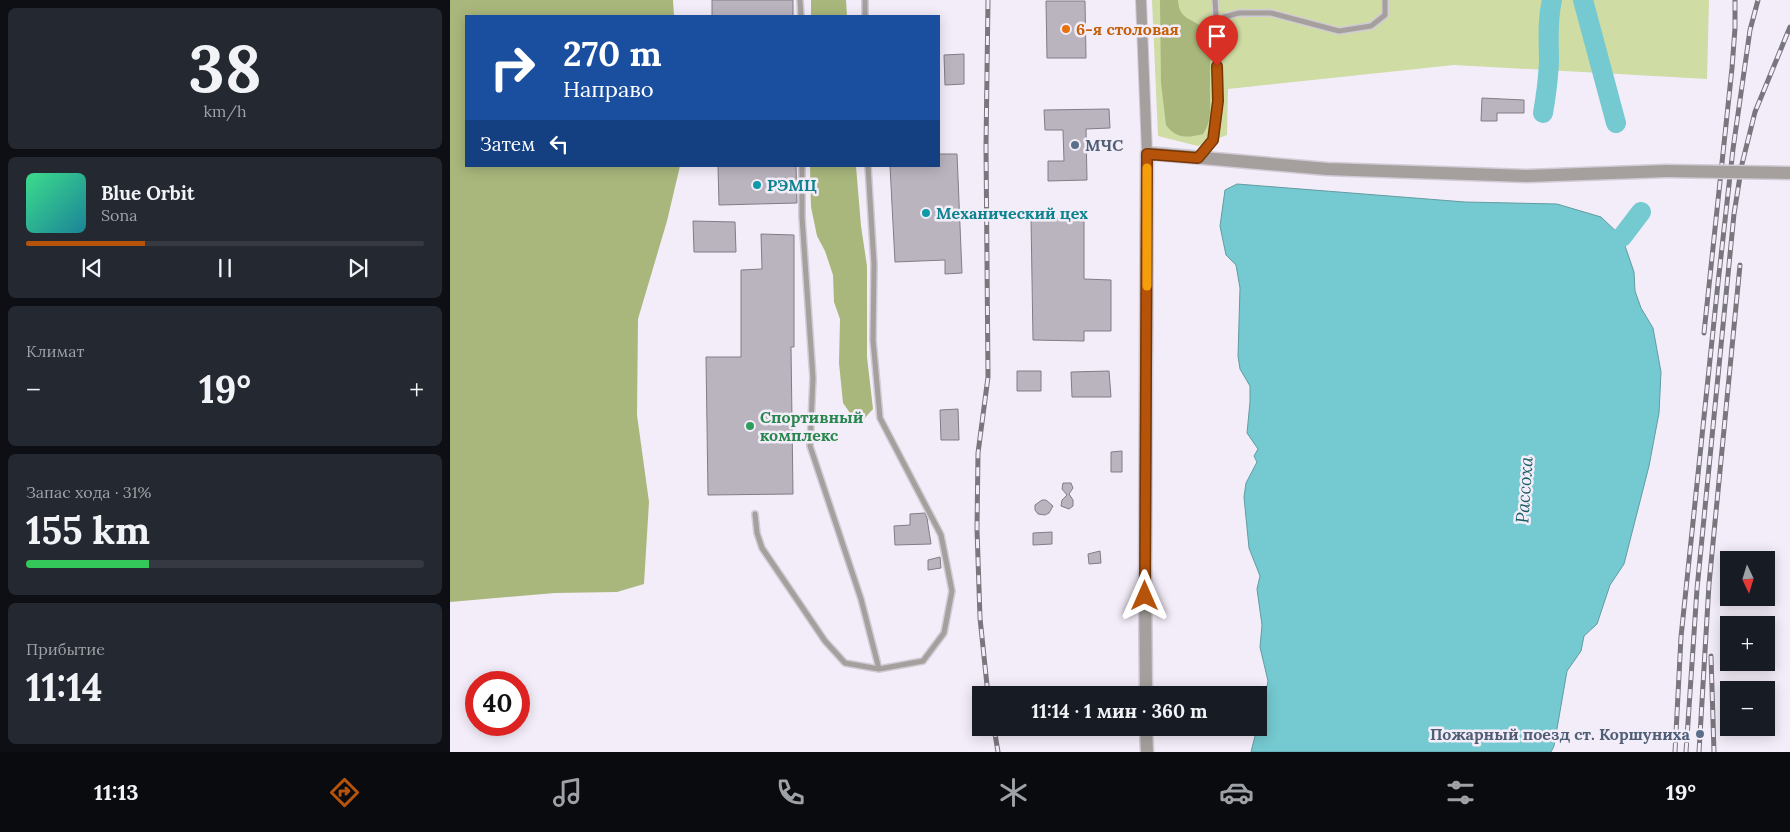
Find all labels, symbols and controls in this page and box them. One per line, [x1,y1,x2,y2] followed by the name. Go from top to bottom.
[1196,15,1238,66] pin
[1076,19,1179,39] place label: 6-я столовая
[1203,22,1231,50] icon: arrive
[1060,23,1072,35] marker: 6-я столовая
[188,27,262,110] text: 38
[563,31,662,76] text: 270 m
[480,35,545,100] icon: right
[563,75,654,103] text: Направо
[203,101,247,121] text: km/h
[545,130,573,158] icon: left
[480,132,535,156] text: Затем
[1085,135,1123,155] place label: МЧС
[1069,139,1081,151] marker: МЧС
[767,175,817,195] place label: РЭМЦ
[751,179,763,191] marker: РЭМЦ
[101,181,195,205] text: Blue Orbit
[936,203,1088,223] place label: Механический цех
[101,205,137,225] text: Sona
[920,207,932,219] marker: Механический цех
[78,254,106,282] icon: previous
[211,254,239,282] icon: pause
[344,254,372,282] icon: next
[26,341,84,361] text: Климат
[199,365,251,413] text: 19°
[26,372,41,408] text: −
[409,372,424,408] text: +
[760,407,864,445] place label: Спортивный комплекс
[744,420,756,432] marker: Спортивный комплекс
[1510,456,1538,524] water label: Рассоха
[26,482,152,502] text: Запас хода · 31%
[26,506,150,554] text: 155 km
[1720,551,1775,606] north arrow
[1720,551,1775,736] map controls
[1118,569,1170,621] position arrow
[1720,616,1775,671] button: +
[26,639,105,659] text: Прибытие
[26,663,103,711] text: 11:14
[465,671,530,736] speed limit sign: 40
[1720,681,1775,736] button: −
[1031,699,1208,723] text: 11:14 · 1 мин · 360 m
[1430,724,1691,744] place label: Пожарный поезд ст. Коршуниха
[1694,728,1706,740] marker: Пожарный поезд ст. Коршуниха
[327,775,362,810] icon: directions
[550,775,585,810] icon: music
[773,775,808,810] icon: phone
[996,775,1031,810] icon: climate
[1219,775,1254,810] icon: car
[1443,775,1478,810] icon: filters
[94,778,139,806] text: 11:13
[1666,778,1696,806] text: 19°

